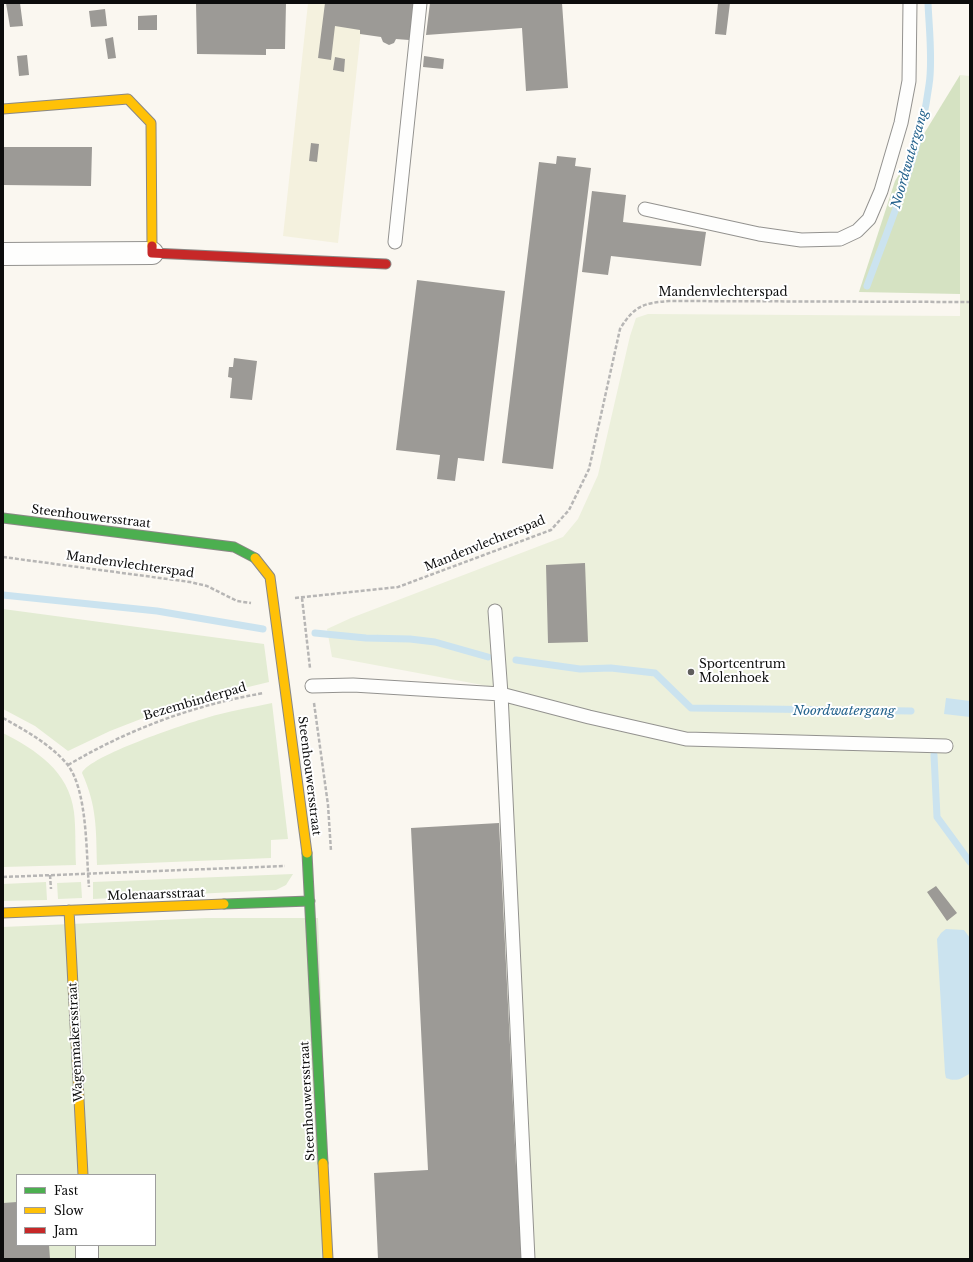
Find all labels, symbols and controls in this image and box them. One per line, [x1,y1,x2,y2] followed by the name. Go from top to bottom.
[888,108,932,210] water label: Noordwatergang
[658,286,788,300] street label: Mandenvlechterspad
[31,503,151,531] street label: Steenhouwersstraat
[422,513,548,575] street label: Mandenvlechterspad
[65,549,195,581] street label: Mandenvlechterspad
[699,658,786,686] place label: Sportcentrum Molenhoek
[686,667,696,677] marker: Sportcentrum Molenhoek
[142,680,248,724] street label: Bezembinderpad
[793,703,895,719] water label: Noordwatergang
[295,716,323,836] street label: Steenhouwersstraat
[107,886,205,904] street label: Molenaarsstraat
[66,982,86,1102] street label: Wagenmakersstraat
[298,1041,318,1161] street label: Steenhouwersstraat
[16,1174,156,1246] legend
[54,1183,78,1198] text: Fast
[54,1203,83,1218] text: Slow
[54,1223,78,1238] text: Jam

